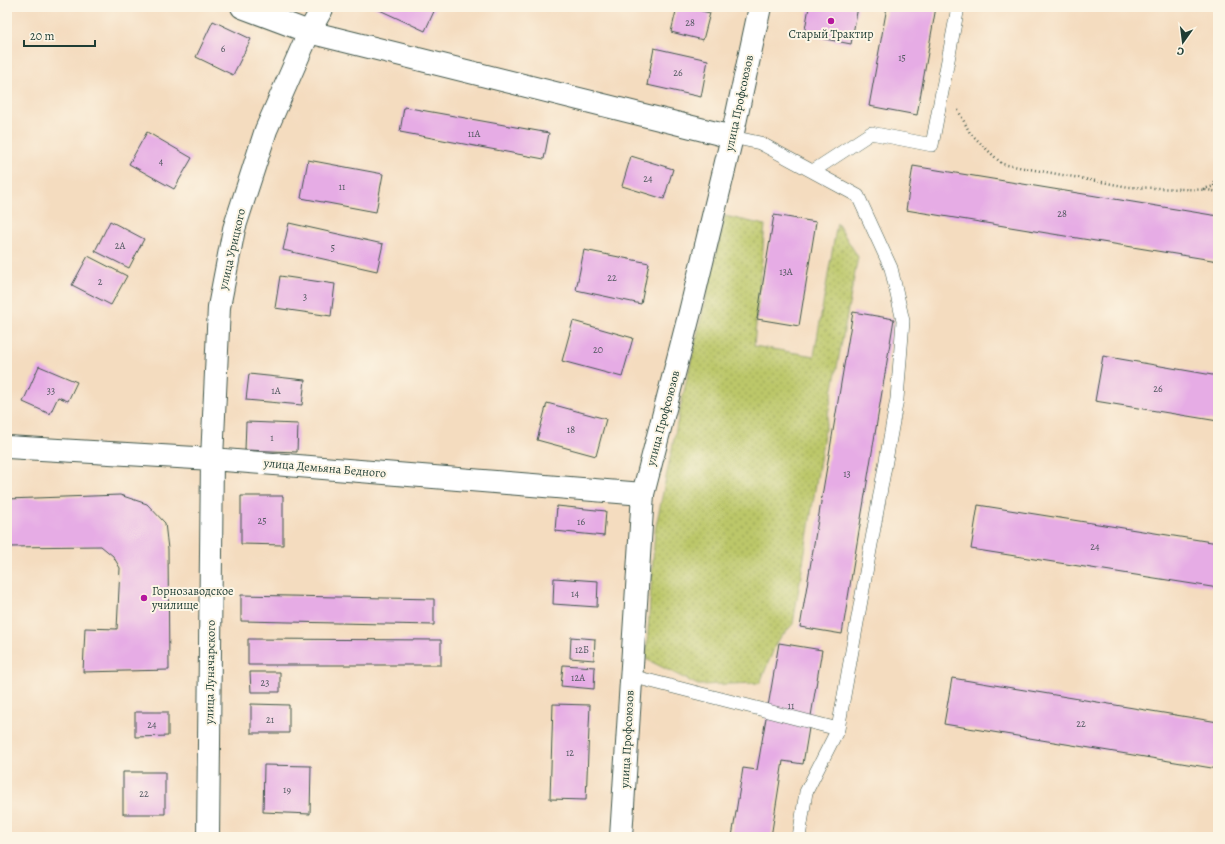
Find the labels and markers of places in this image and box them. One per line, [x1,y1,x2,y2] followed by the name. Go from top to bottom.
[826,16,836,26] marker: Старый Трактир
[788,26,874,42] place label: Старый Трактир
[151,583,234,613] place label: Горнозаводское училище
[139,593,149,603] marker: Горнозаводское училище

